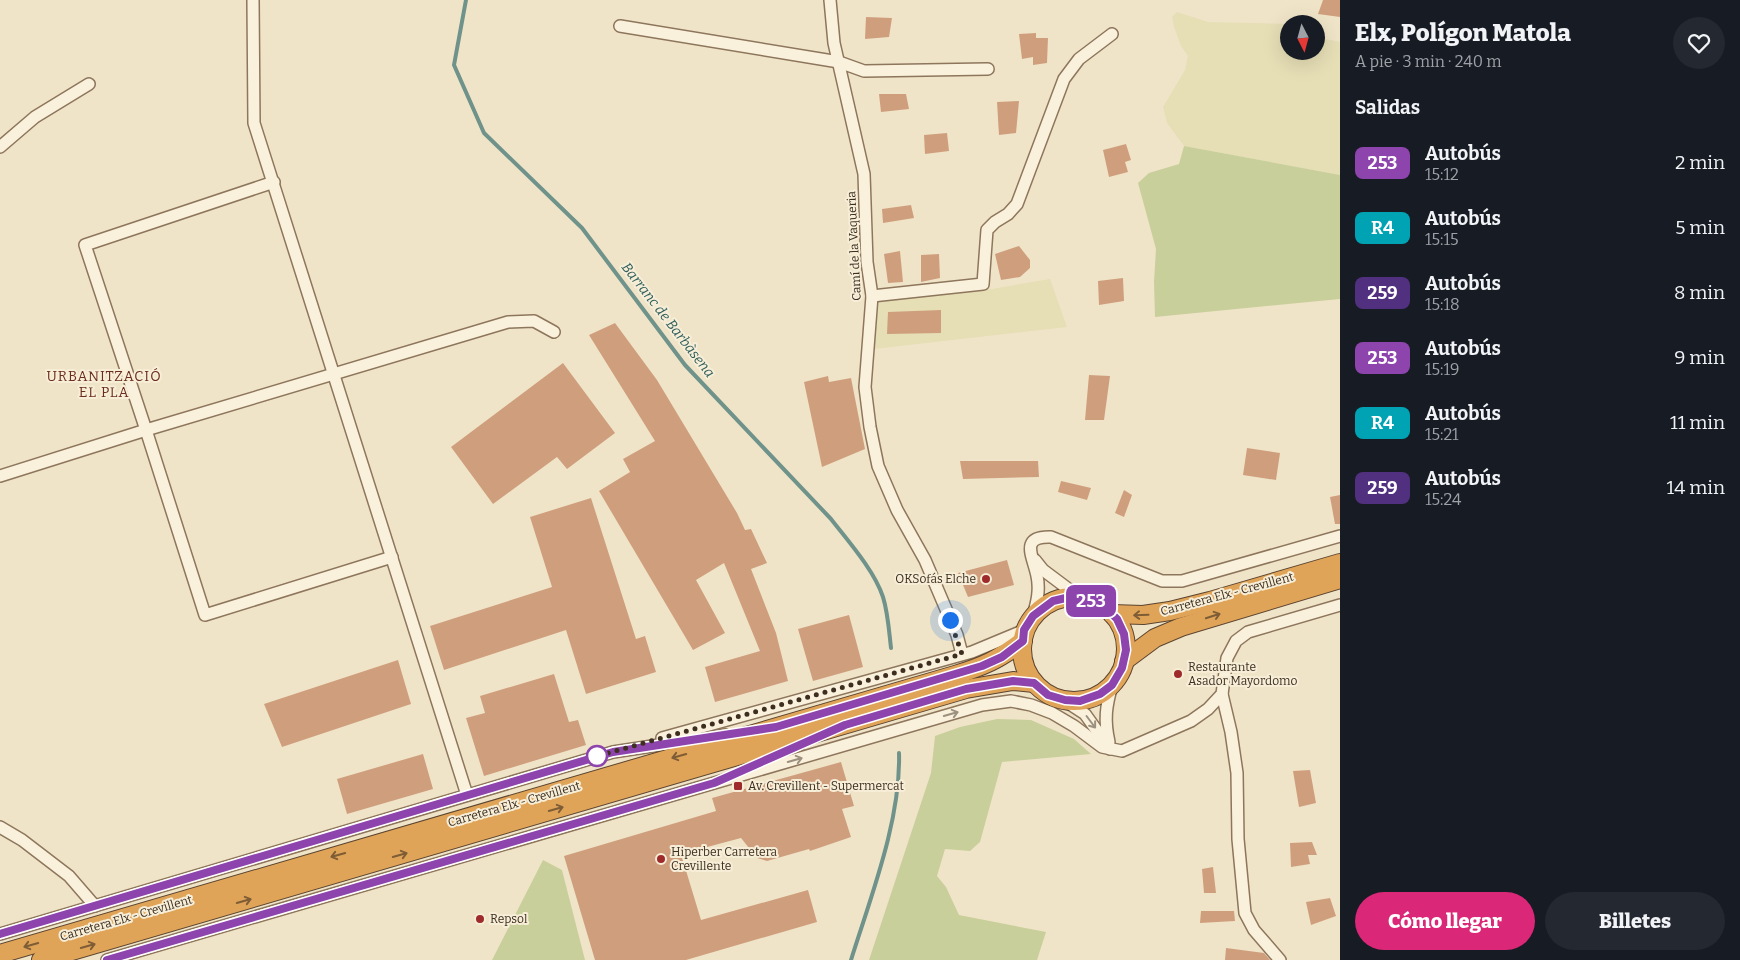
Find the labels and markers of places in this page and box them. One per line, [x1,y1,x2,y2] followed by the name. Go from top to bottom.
[895,572,976,586] place label: OKSofás Elche
[980,573,992,585] marker: OKSofás Elche
[1188,660,1298,688] place label: Restaurante Asador Mayordomo
[1172,668,1184,680] marker: Restaurante Asador Mayordomo
[586,745,608,767] unlabelled marker
[748,779,904,793] place label: Av. Crevillent - Supermercat
[732,780,744,792] marker: Av. Crevillent - Supermercat
[671,845,778,873] place label: Hiperber Carretera Crevillente
[655,853,667,865] marker: Hiperber Carretera Crevillente
[490,912,528,926] place label: Repsol
[474,913,486,925] marker: Repsol

